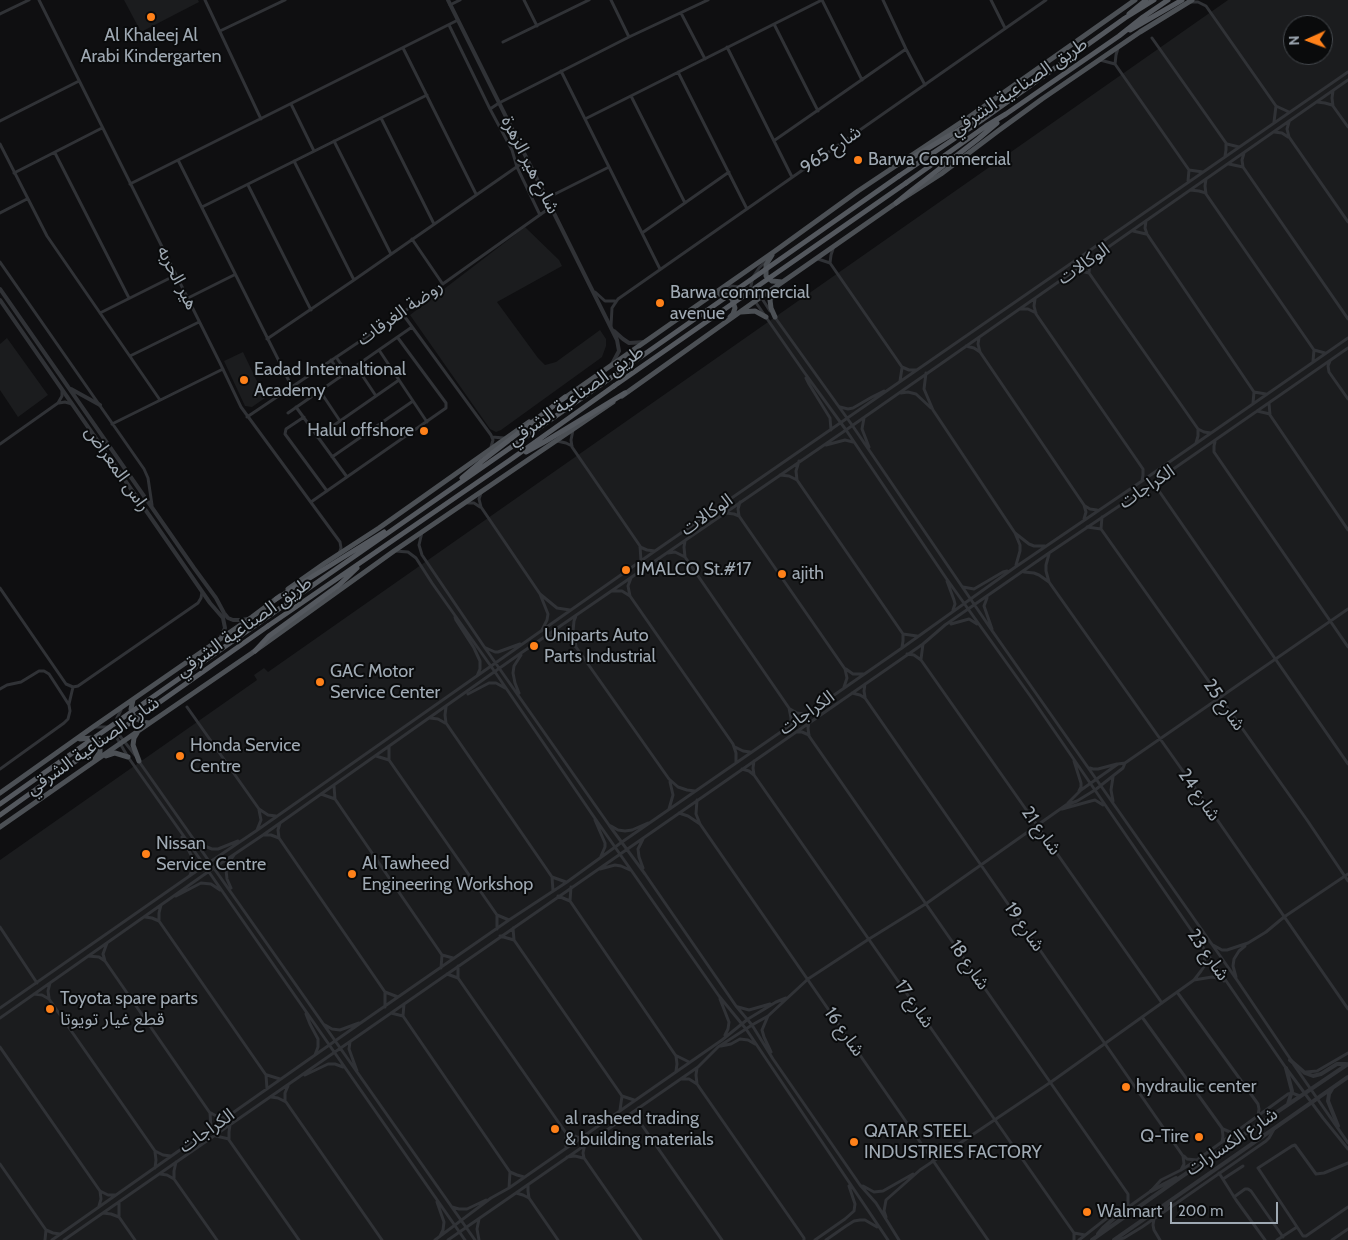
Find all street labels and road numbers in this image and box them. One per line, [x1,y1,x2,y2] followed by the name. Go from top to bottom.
[946,33,1092,141] street label: طريق الصناعية الشرقي
[496,113,564,217] street label: شارع هير الزهرة
[796,121,866,179] street label: شارع 965
[1054,238,1114,290] street label: الوكالات
[152,242,202,314] street label: هير الحربه
[353,276,447,350] street label: روضة الغرقات
[504,341,648,451] street label: طريق الصناعية الشرقي
[80,422,154,516] street label: راس المعراض
[1115,460,1179,514] street label: الكراجات
[677,489,737,541] street label: الوكالات
[172,572,316,682] street label: طريق الصناعية الشرقي
[1198,675,1250,735] street label: شارع 25
[775,686,839,740] street label: الكراجات
[22,692,164,800] street label: شارع الصناعية الشرقي
[1173,765,1225,825] street label: شارع 24
[1017,803,1065,859] street label: شارع 21
[999,898,1049,956] street label: شارع 19
[1182,925,1234,985] street label: شارع 23
[944,936,994,994] street label: شارع 18
[890,976,938,1032] street label: شارع 17
[819,1003,869,1061] street label: شارع 16
[1182,1103,1282,1181] street label: شارع الكسارات
[175,1104,239,1158] street label: الكراجات

